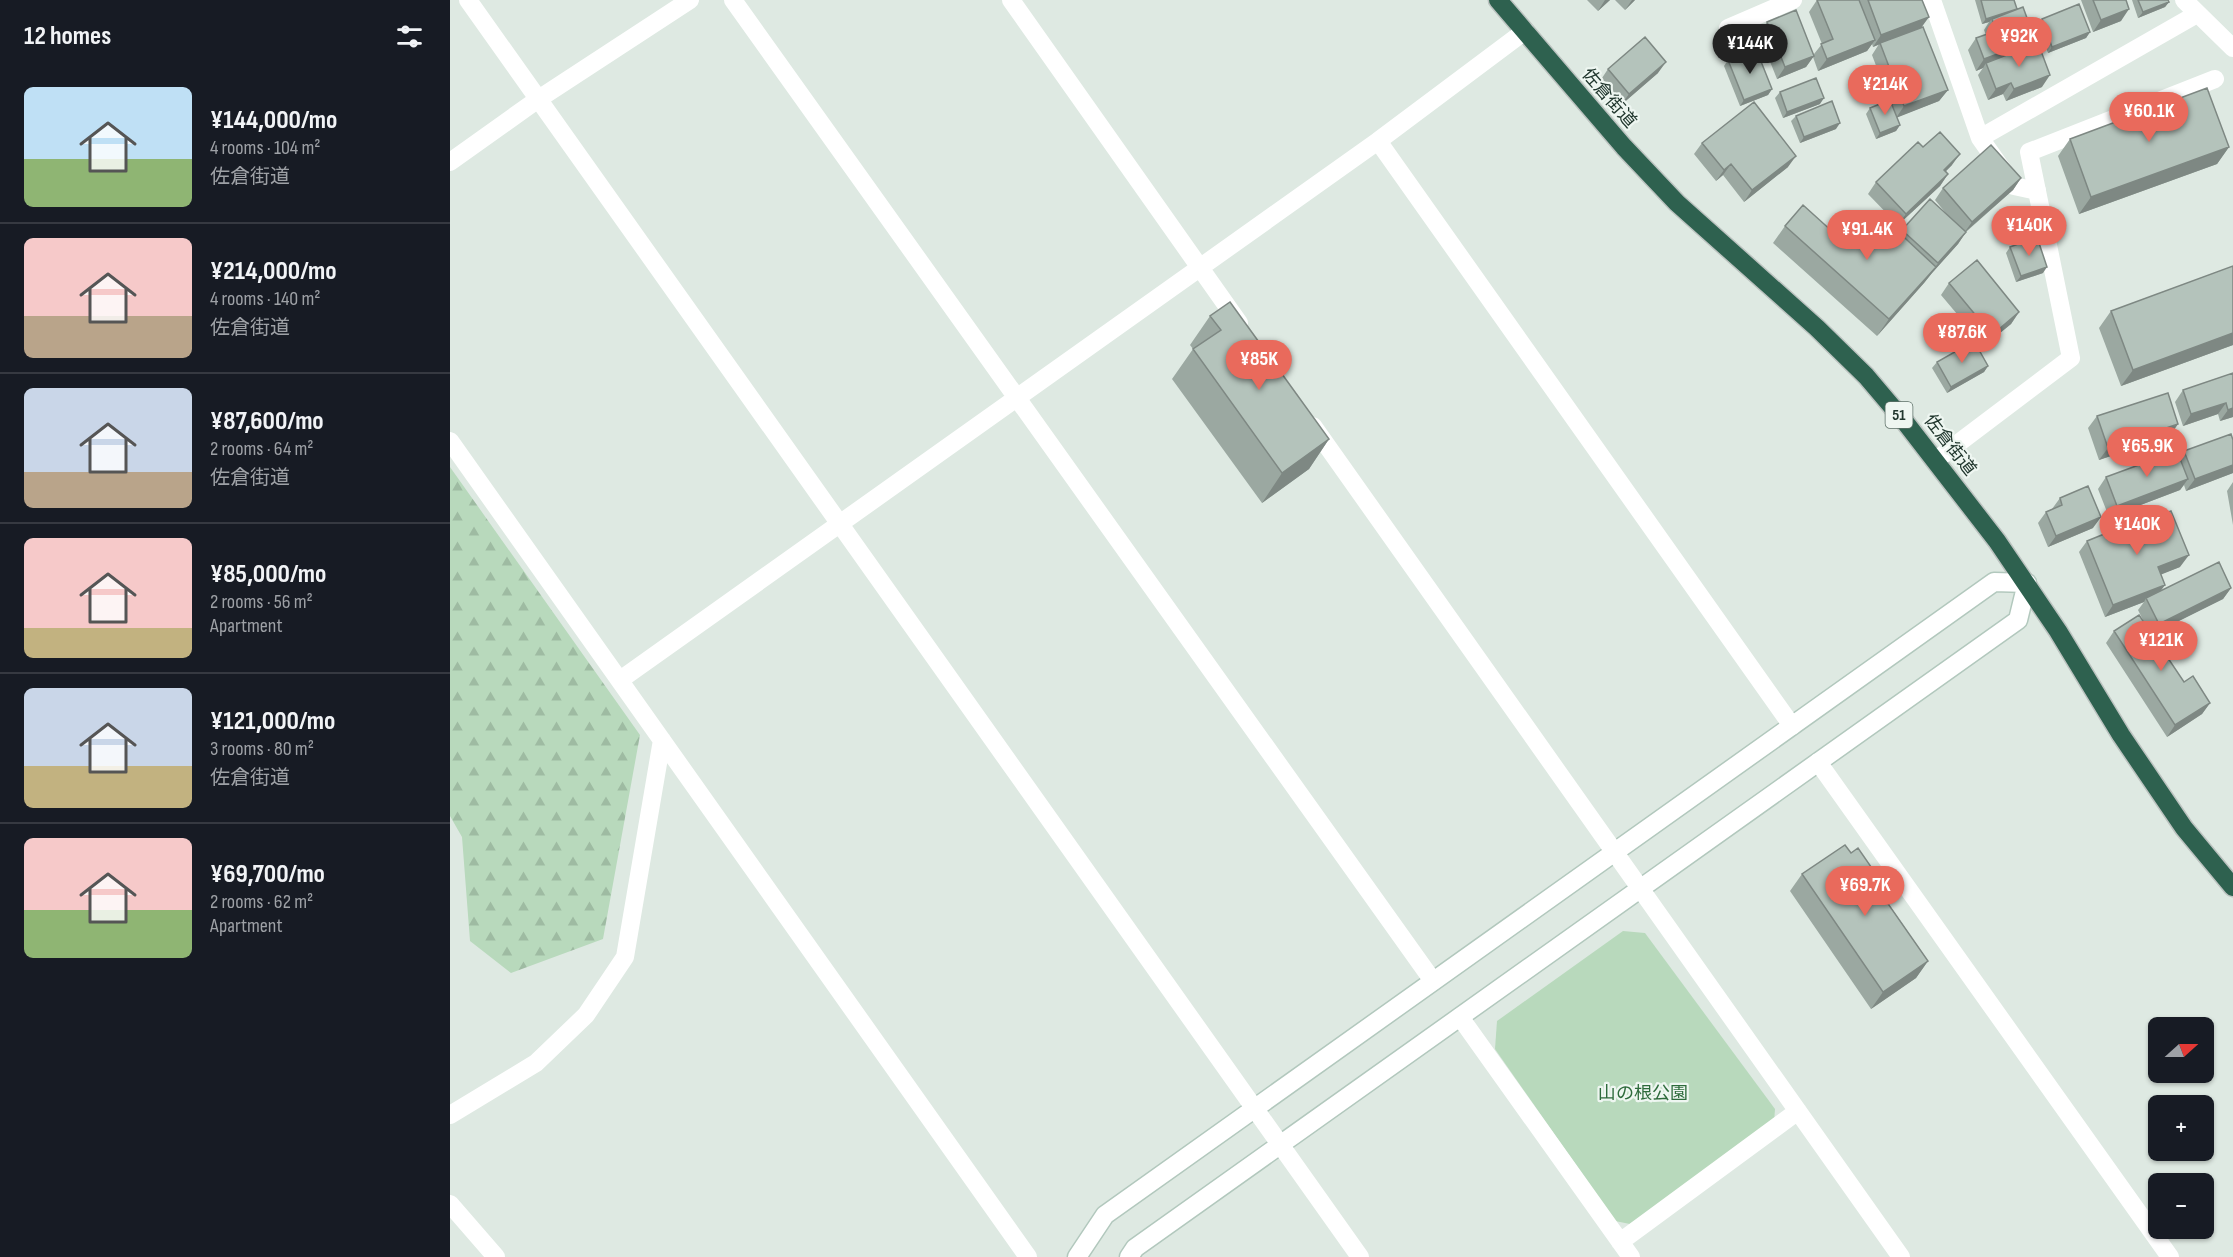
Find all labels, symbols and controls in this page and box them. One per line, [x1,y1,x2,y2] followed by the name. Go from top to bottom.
[1983,17,2055,68] pin: ¥92K
[393,20,426,53] icon: filters
[24,21,111,52] text: 12 homes
[1708,24,1792,75] pin: ¥144K
[2000,24,2038,48] text: ¥92K
[1727,31,1773,55] text: ¥144K
[1577,64,1641,132] street label: 佐倉街道
[1843,65,1927,116] pin: ¥214K
[1862,72,1908,96] text: ¥214K
[2100,92,2198,143] pin: ¥60.1K
[2123,99,2175,123] text: ¥60.1K
[210,105,337,136] text: ¥144,000/mo
[72,111,144,183] icon: home
[210,136,320,160] text: 4 rooms · 104 m²
[210,165,290,189] text: 佐倉街道
[1987,206,2071,257] pin: ¥140K
[1818,210,1916,261] pin: ¥91.4K
[2006,213,2052,237] text: ¥140K
[1841,217,1893,241] text: ¥91.4K
[210,256,337,287] text: ¥214,000/mo
[72,262,144,334] icon: home
[210,287,320,311] text: 4 rooms · 140 m²
[1913,313,2011,364] pin: ¥87.6K
[210,316,290,340] text: 佐倉街道
[1937,320,1987,344] text: ¥87.6K
[1223,340,1295,391] pin: ¥85K
[1240,347,1278,371] text: ¥85K
[1886,402,1912,428] road number: 51
[210,406,324,437] text: ¥87,600/mo
[1920,410,1980,480] street label: 佐倉街道
[72,412,144,484] icon: home
[2098,427,2196,478] pin: ¥65.9K
[2121,434,2173,458] text: ¥65.9K
[210,437,314,461] text: 2 rooms · 64 m²
[210,466,290,490] text: 佐倉街道
[2095,505,2179,556] pin: ¥140K
[2114,512,2160,536] text: ¥140K
[210,559,326,590] text: ¥85,000/mo
[72,562,144,634] icon: home
[210,590,313,614] text: 2 rooms · 56 m²
[210,614,283,638] text: Apartment
[2119,621,2203,672] pin: ¥121K
[2138,628,2184,652] text: ¥121K
[210,706,335,737] text: ¥121,000/mo
[72,712,144,784] icon: home
[210,737,314,761] text: 3 rooms · 80 m²
[210,766,290,790] text: 佐倉街道
[210,859,325,890] text: ¥69,700/mo
[72,862,144,934] icon: home
[1816,866,1914,917] pin: ¥69.7K
[1839,873,1891,897] text: ¥69.7K
[210,890,313,914] text: 2 rooms · 62 m²
[210,914,283,938] text: Apartment
[2148,1017,2214,1083] north arrow
[2148,1017,2214,1239] map controls
[1598,1083,1688,1104] park label: 山の根公園
[2148,1095,2214,1161] button: +
[2148,1173,2214,1239] button: −

